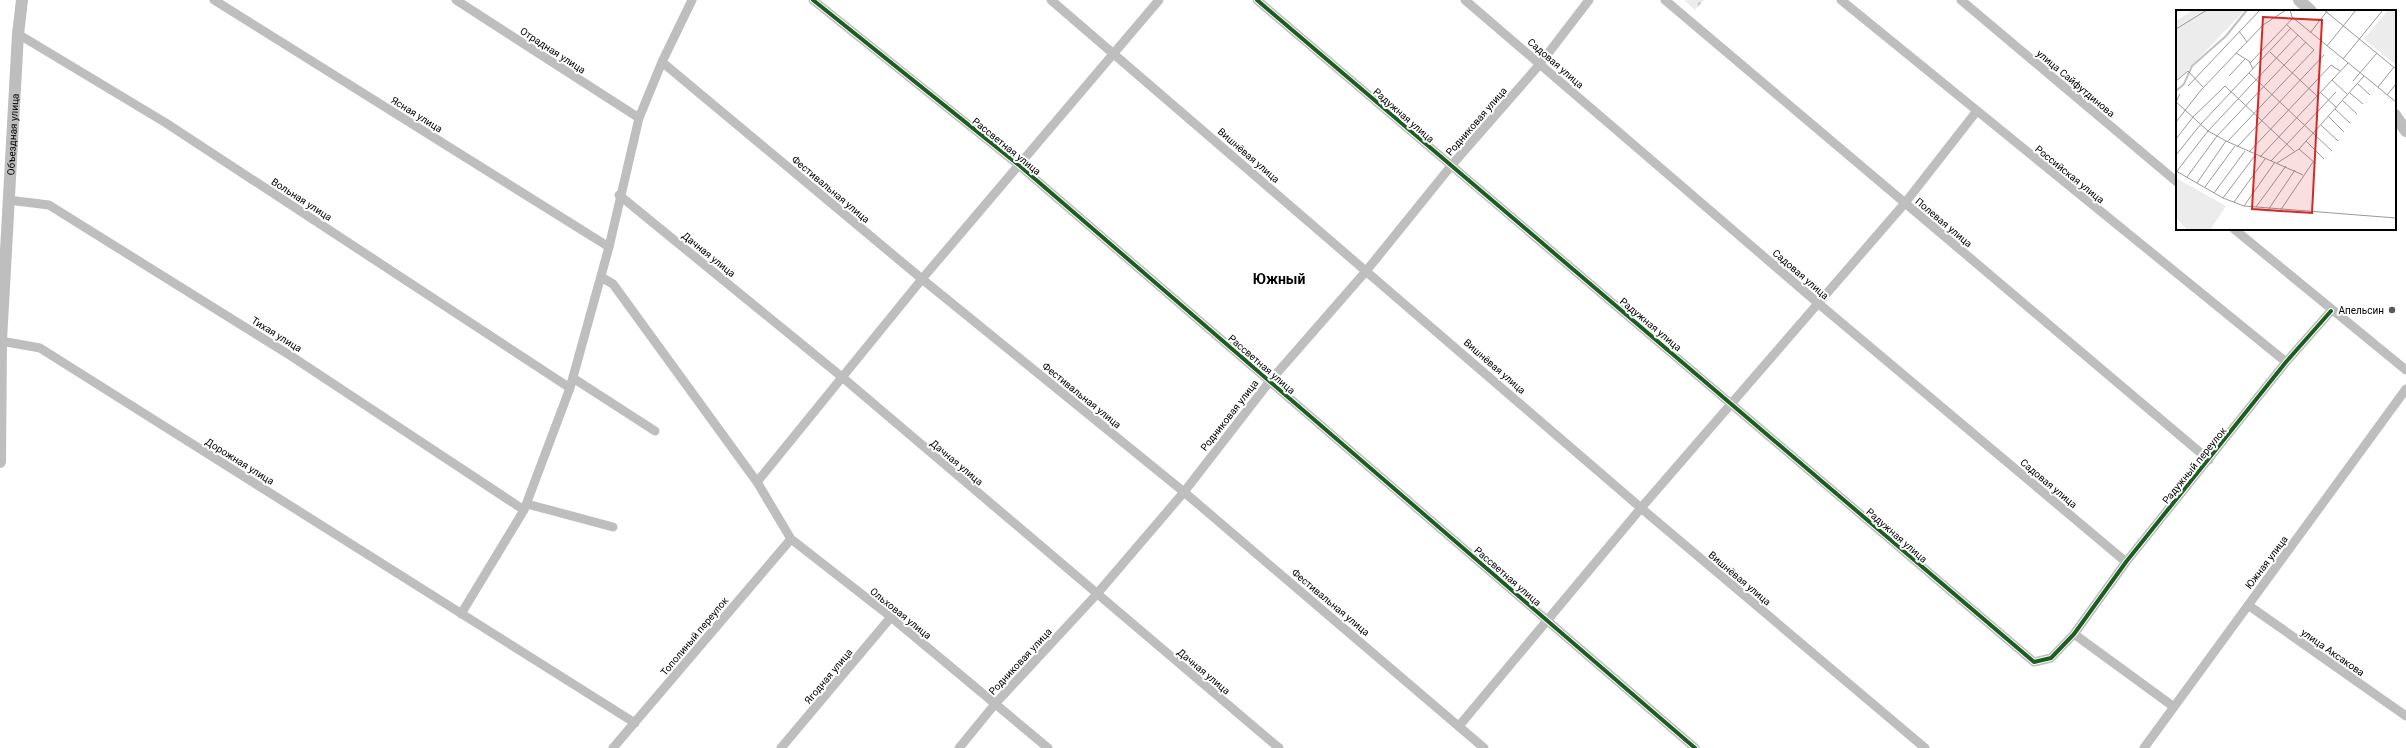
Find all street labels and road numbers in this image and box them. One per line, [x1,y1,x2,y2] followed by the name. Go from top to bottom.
[518,25,587,76] street label: Отрадная улица
[1526,36,1586,91] street label: Садовая улица
[2034,48,2117,119] street label: улица Сайфутдинова
[1444,85,1509,158] street label: Родниковая улица
[1371,86,1436,145] street label: Радужная улица
[5,93,21,175] street label: Объездная улица
[389,94,444,135] street label: Ясная улица
[970,116,1043,177] street label: Рассветная улица
[1216,126,1282,185] street label: Вишнёвая улица
[2033,143,2106,206] street label: Российская улица
[790,153,872,225] street label: Фестивальная улица
[270,176,334,223] street label: Вольная улица
[1913,196,1974,249] street label: Полевая улица
[680,230,737,279] street label: Дачная улица
[1771,247,1831,302] street label: Садовая улица
[1618,296,1684,353] street label: Радужная улица
[250,315,304,354] street label: Тихая улица
[1226,332,1297,396] street label: Рассветная улица
[1462,337,1528,396] street label: Вишнёвая улица
[1040,360,1124,430] street label: Фестивальная улица
[1198,378,1260,453] street label: Родниковая улица
[2160,424,2229,506] street label: Радужный переулок
[203,436,276,487] street label: Дорожная улица
[928,437,985,487] street label: Дачная улица
[2018,457,2079,510] street label: Садовая улица
[1864,506,1929,565] street label: Радужная улица
[2243,534,2290,591] street label: Южная улица
[1472,544,1543,608] street label: Рассветная улица
[1706,549,1773,608] street label: Вишнёвая улица
[1290,566,1372,638] street label: Фестивальная улица
[868,585,933,641] street label: Ольховая улица
[658,594,731,678] street label: Тополиный переулок
[987,626,1054,697] street label: Родниковая улица
[2299,627,2366,678] street label: улица Аксакова
[1175,646,1232,696] street label: Дачная улица
[802,647,855,706] street label: Ягодная улица

